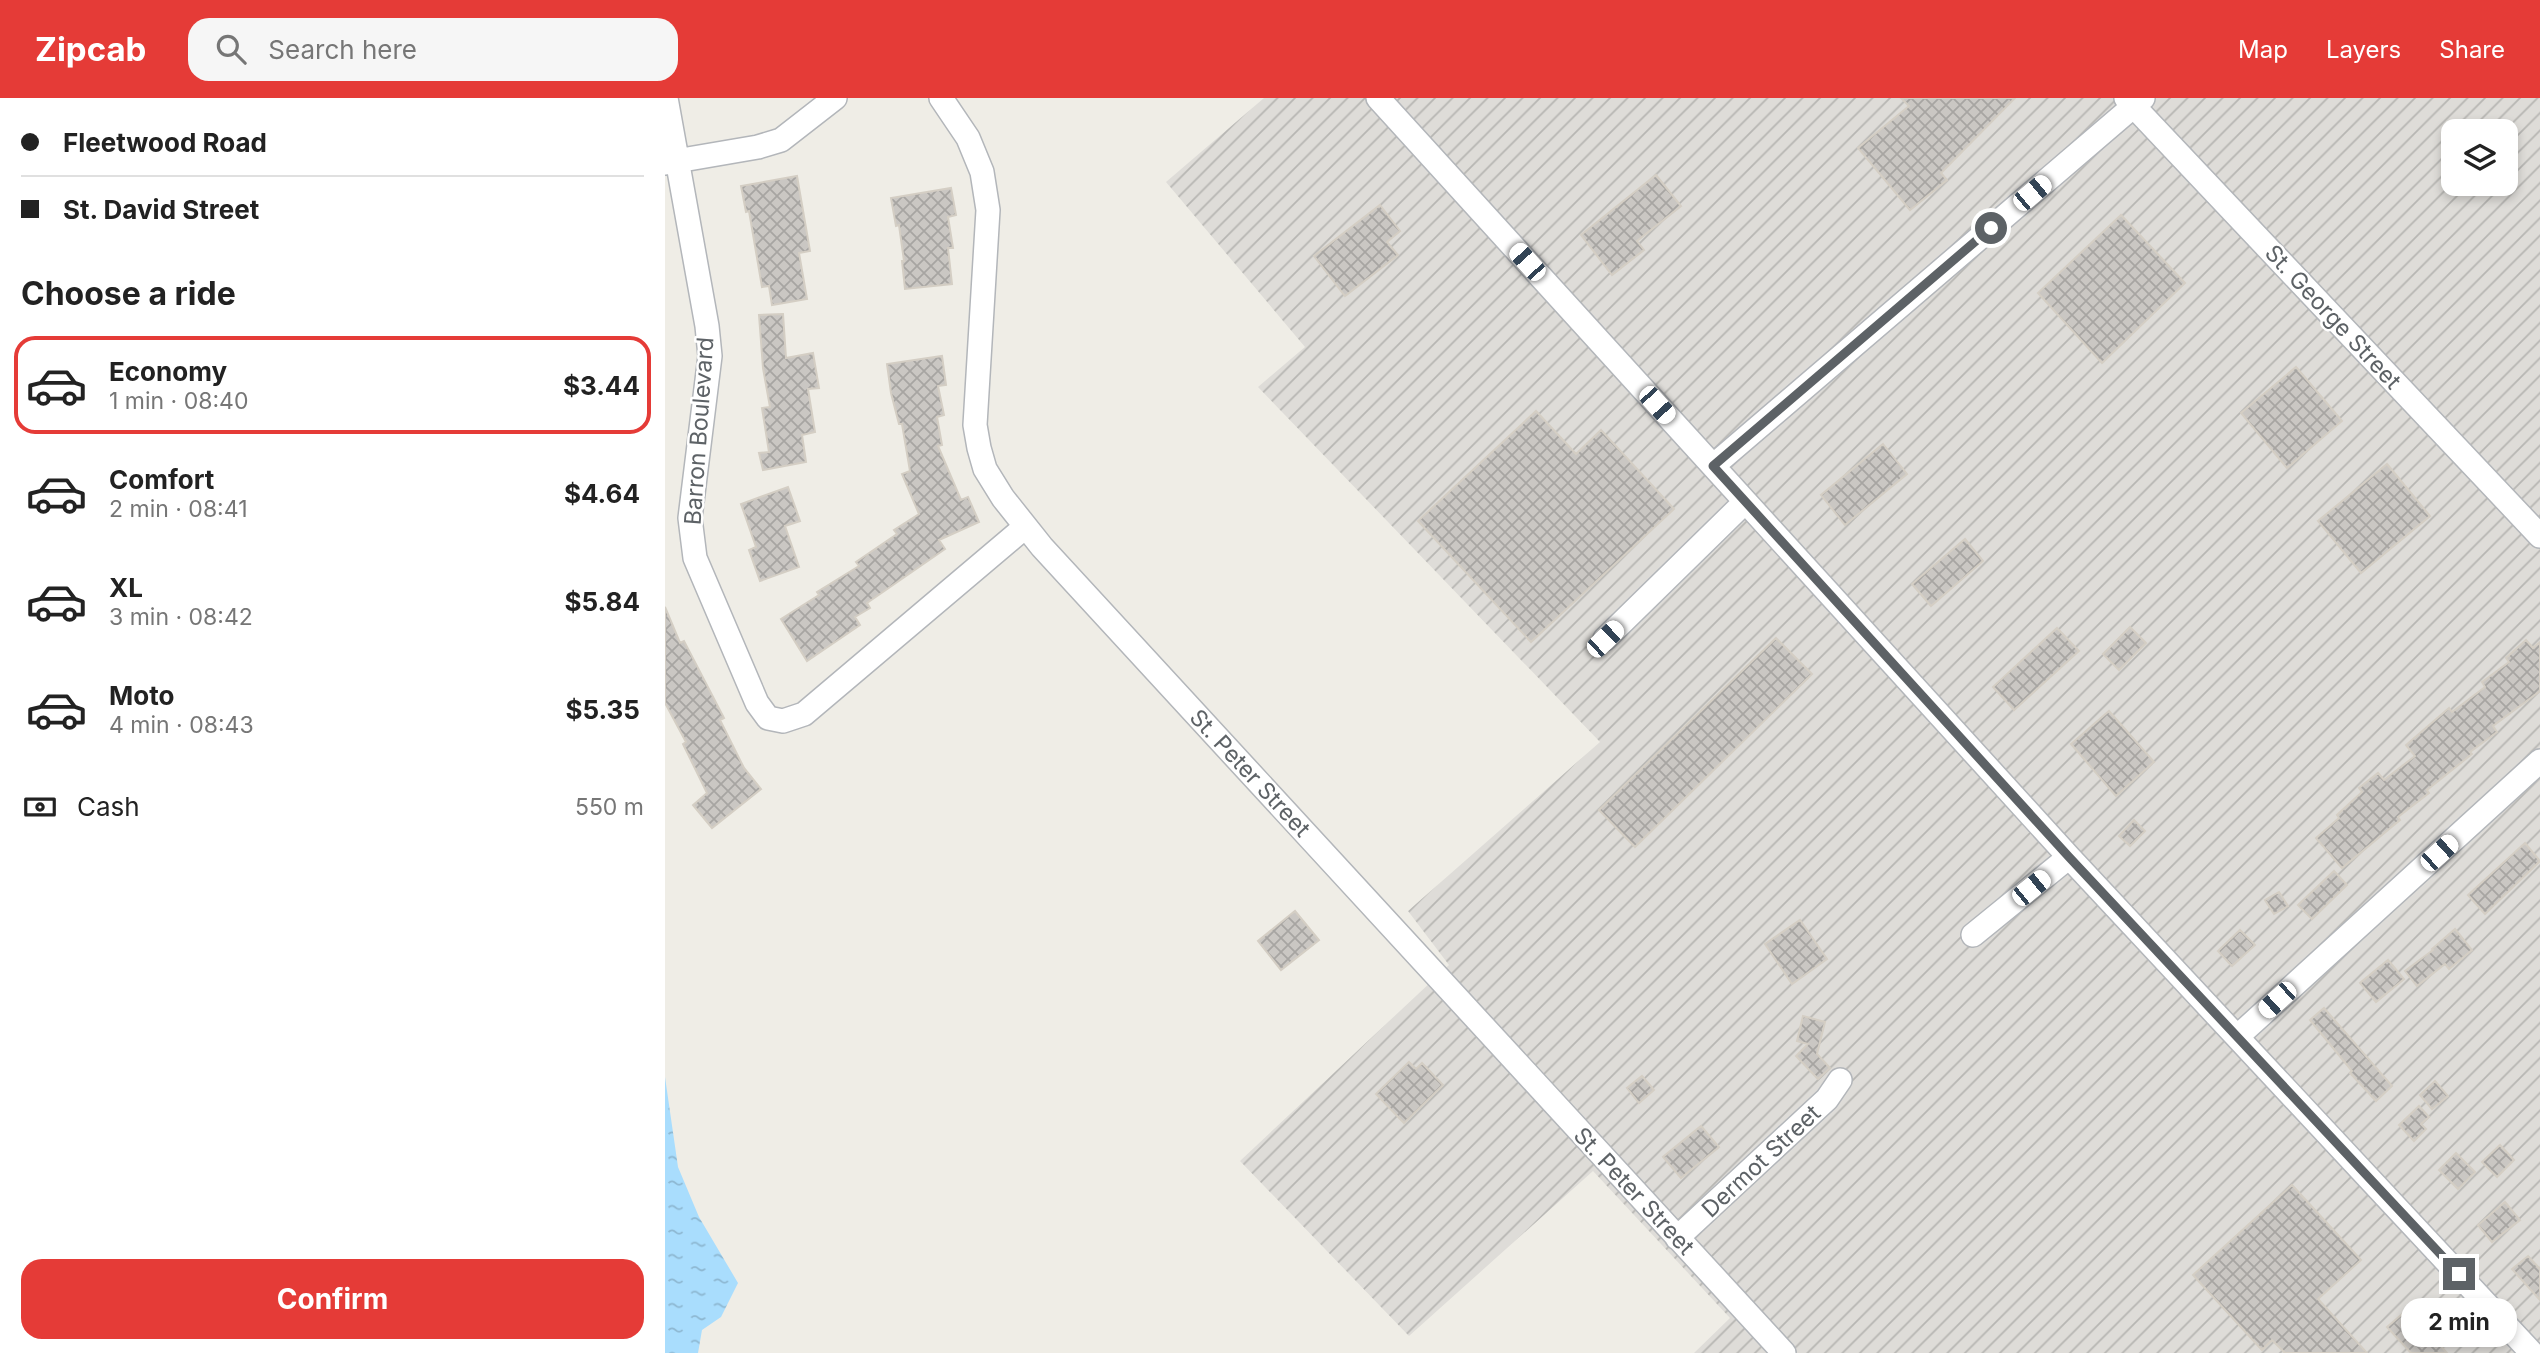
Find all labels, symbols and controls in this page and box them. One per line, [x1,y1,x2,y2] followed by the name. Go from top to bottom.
[188,18,678,81] search box
[35,29,146,69] text: Zipcab
[212,30,250,68] icon: search
[268,34,417,65] text: Search here
[2238,35,2288,64] text: Map
[2326,35,2401,64] text: Layers
[2439,35,2505,64] text: Share
[2441,119,2518,196] map controls
[2441,119,2518,196] button: layers
[63,127,267,158] text: Fleetwood Road
[2010,171,2055,215] car
[63,194,259,225] text: St. David Street
[1975,212,2007,244] route start
[1506,239,1549,285] car
[2259,239,2407,395] street label: St. George Street
[21,274,236,313] text: Choose a ride
[678,336,720,526] street label: Barron Boulevard
[25,354,88,417] icon: car
[109,356,227,387] text: Economy
[563,370,640,401] text: $3.44
[1636,382,1679,428] car
[109,387,248,415] text: 1 min · 08:40
[25,462,88,525] icon: car
[109,464,214,495] text: Comfort
[564,478,640,509] text: $4.64
[109,495,248,523] text: 2 min · 08:41
[25,570,88,633] icon: car
[109,572,143,603] text: XL
[565,586,640,617] text: $5.84
[109,603,253,631] text: 3 min · 08:42
[1583,617,1628,661] car
[25,678,88,741] icon: car
[109,680,174,711] text: Moto
[565,694,640,725] text: $5.35
[1184,703,1317,843] street label: St. Peter Street
[109,711,254,739] text: 4 min · 08:43
[21,788,59,826] icon: cash
[77,791,140,822] text: Cash
[575,793,644,821] text: 550 m
[2417,831,2462,875] car
[2009,867,2054,909] car
[2255,978,2300,1022] car
[1696,1099,1826,1223] street label: Dermot Street
[1568,1121,1701,1261] street label: St. Peter Street
[2443,1258,2475,1290] route end
[21,1259,644,1339] button: Confirm
[2401,1298,2517,1348] callout: 2 min
[2428,1308,2490,1336] text: 2 min

